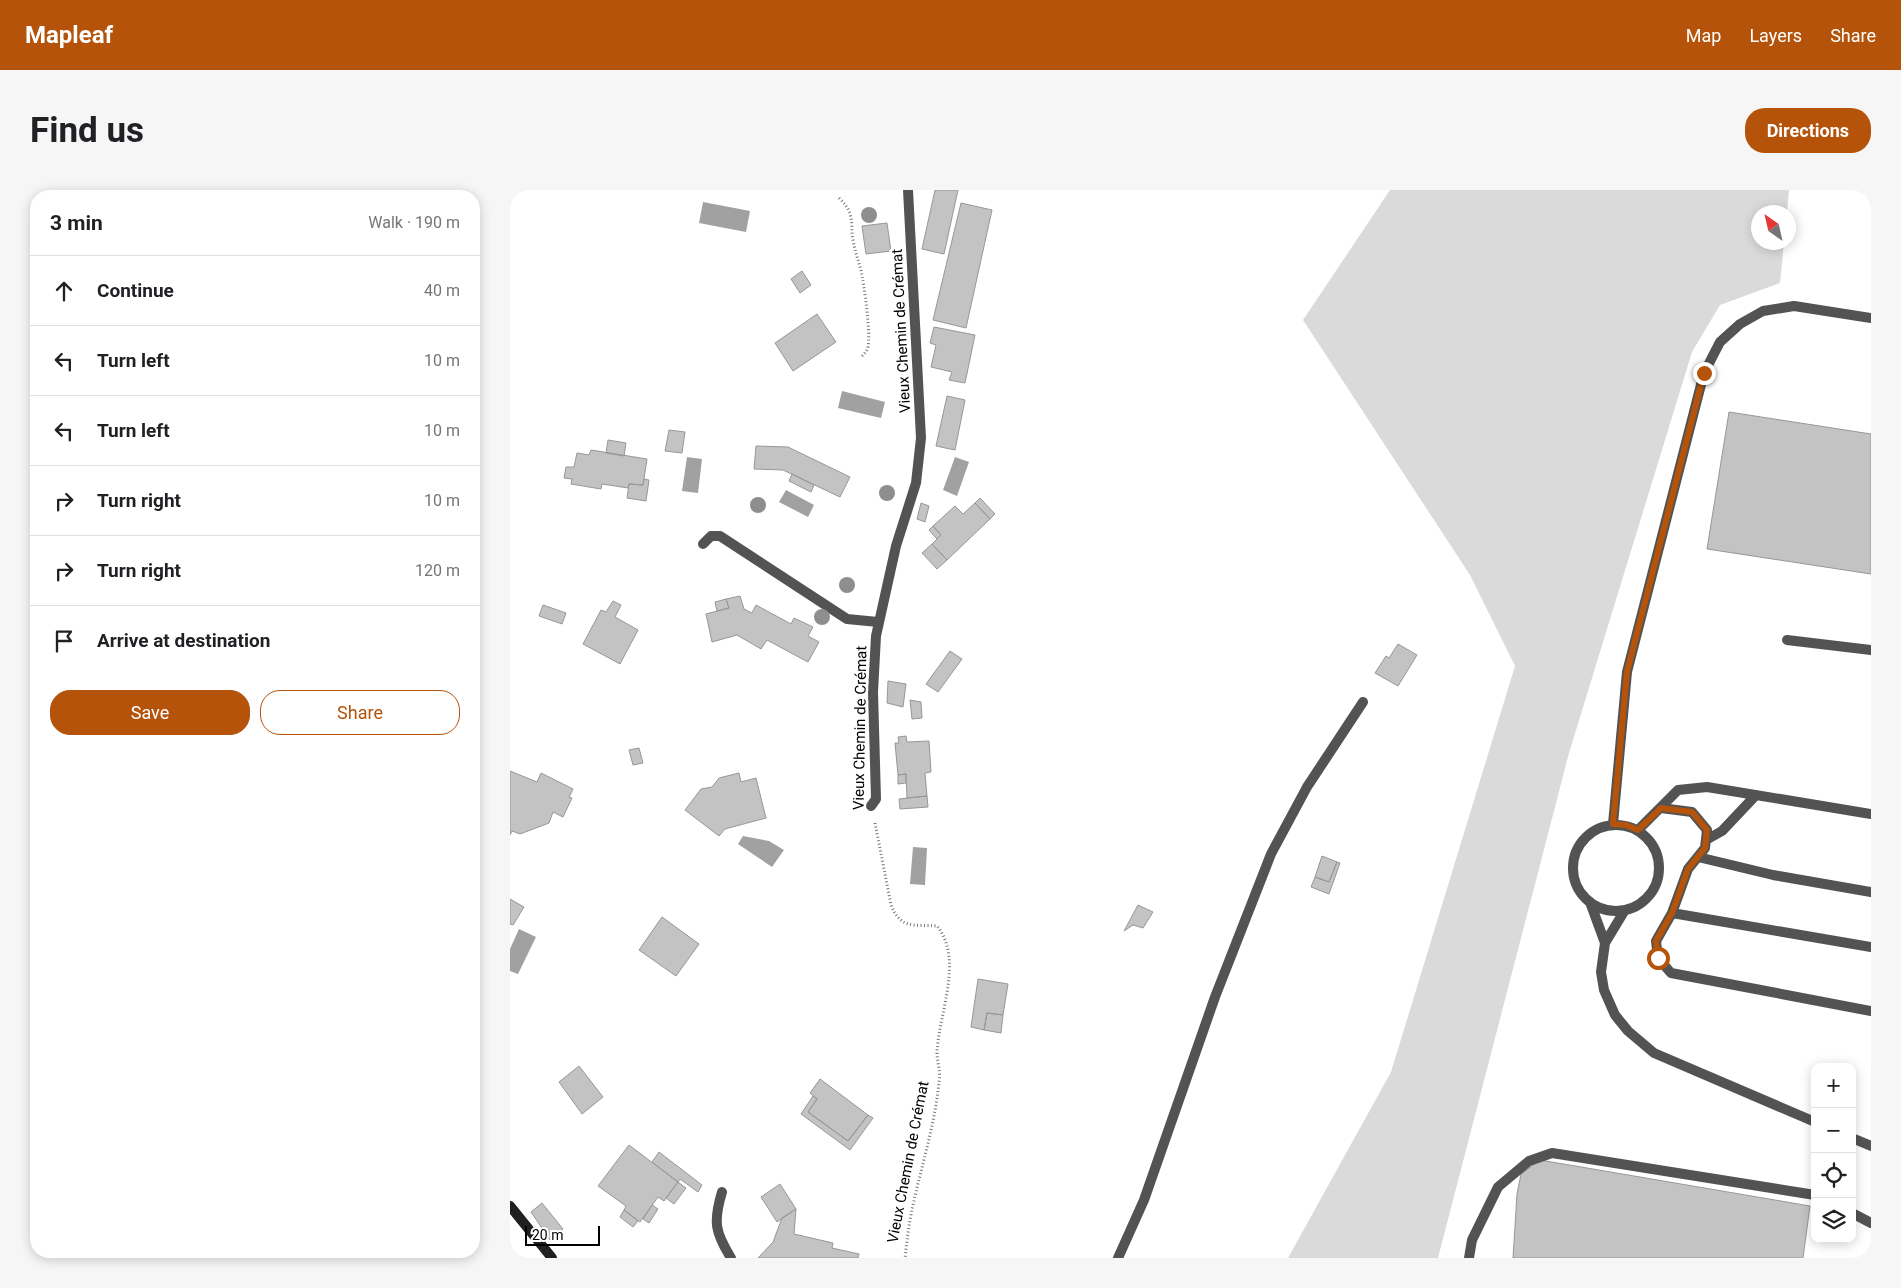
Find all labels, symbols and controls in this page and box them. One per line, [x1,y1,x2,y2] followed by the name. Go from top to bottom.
[25,21,113,49] text: Mapleaf
[1686,25,1721,46] text: Map
[1749,25,1802,46] text: Layers
[1830,25,1876,46] text: Share
[1745,108,1871,153] button: Directions
[30,110,144,151] text: Find us
[1751,205,1796,250] north arrow
[50,211,103,235] text: 3 min
[368,213,460,232] text: Walk · 190 m
[888,248,914,414] street label: Vieux Chemin de Crémat
[50,277,78,305] icon: ahead
[97,279,174,302] text: Continue
[424,281,460,300] text: 40 m
[50,347,78,375] icon: left
[97,349,170,372] text: Turn left
[424,351,460,370] text: 10 m
[1693,362,1716,385] route end
[50,417,78,445] icon: left
[97,419,170,442] text: Turn left
[424,421,460,440] text: 10 m
[50,487,78,515] icon: right
[97,489,181,512] text: Turn right
[424,491,460,510] text: 10 m
[50,557,78,585] icon: right
[97,559,181,582] text: Turn right
[415,561,460,580] text: 120 m
[50,627,78,655] icon: arrive
[97,629,270,652] text: Arrive at destination
[850,646,870,810] street label: Vieux Chemin de Crémat
[50,690,250,735] button: Save
[260,690,460,735] button: Share
[1647,947,1670,970] route start
[1811,1063,1856,1243] map controls
[1811,1063,1856,1108] button: +
[883,1080,933,1244] street label: Vieux Chemin de Crémat
[1811,1108,1856,1153] button: −
[1811,1153,1856,1198] button: locate
[1811,1198,1856,1243] button: layers
[525,1223,600,1246] scale bar
[532,1227,564,1243] text: 20 m

